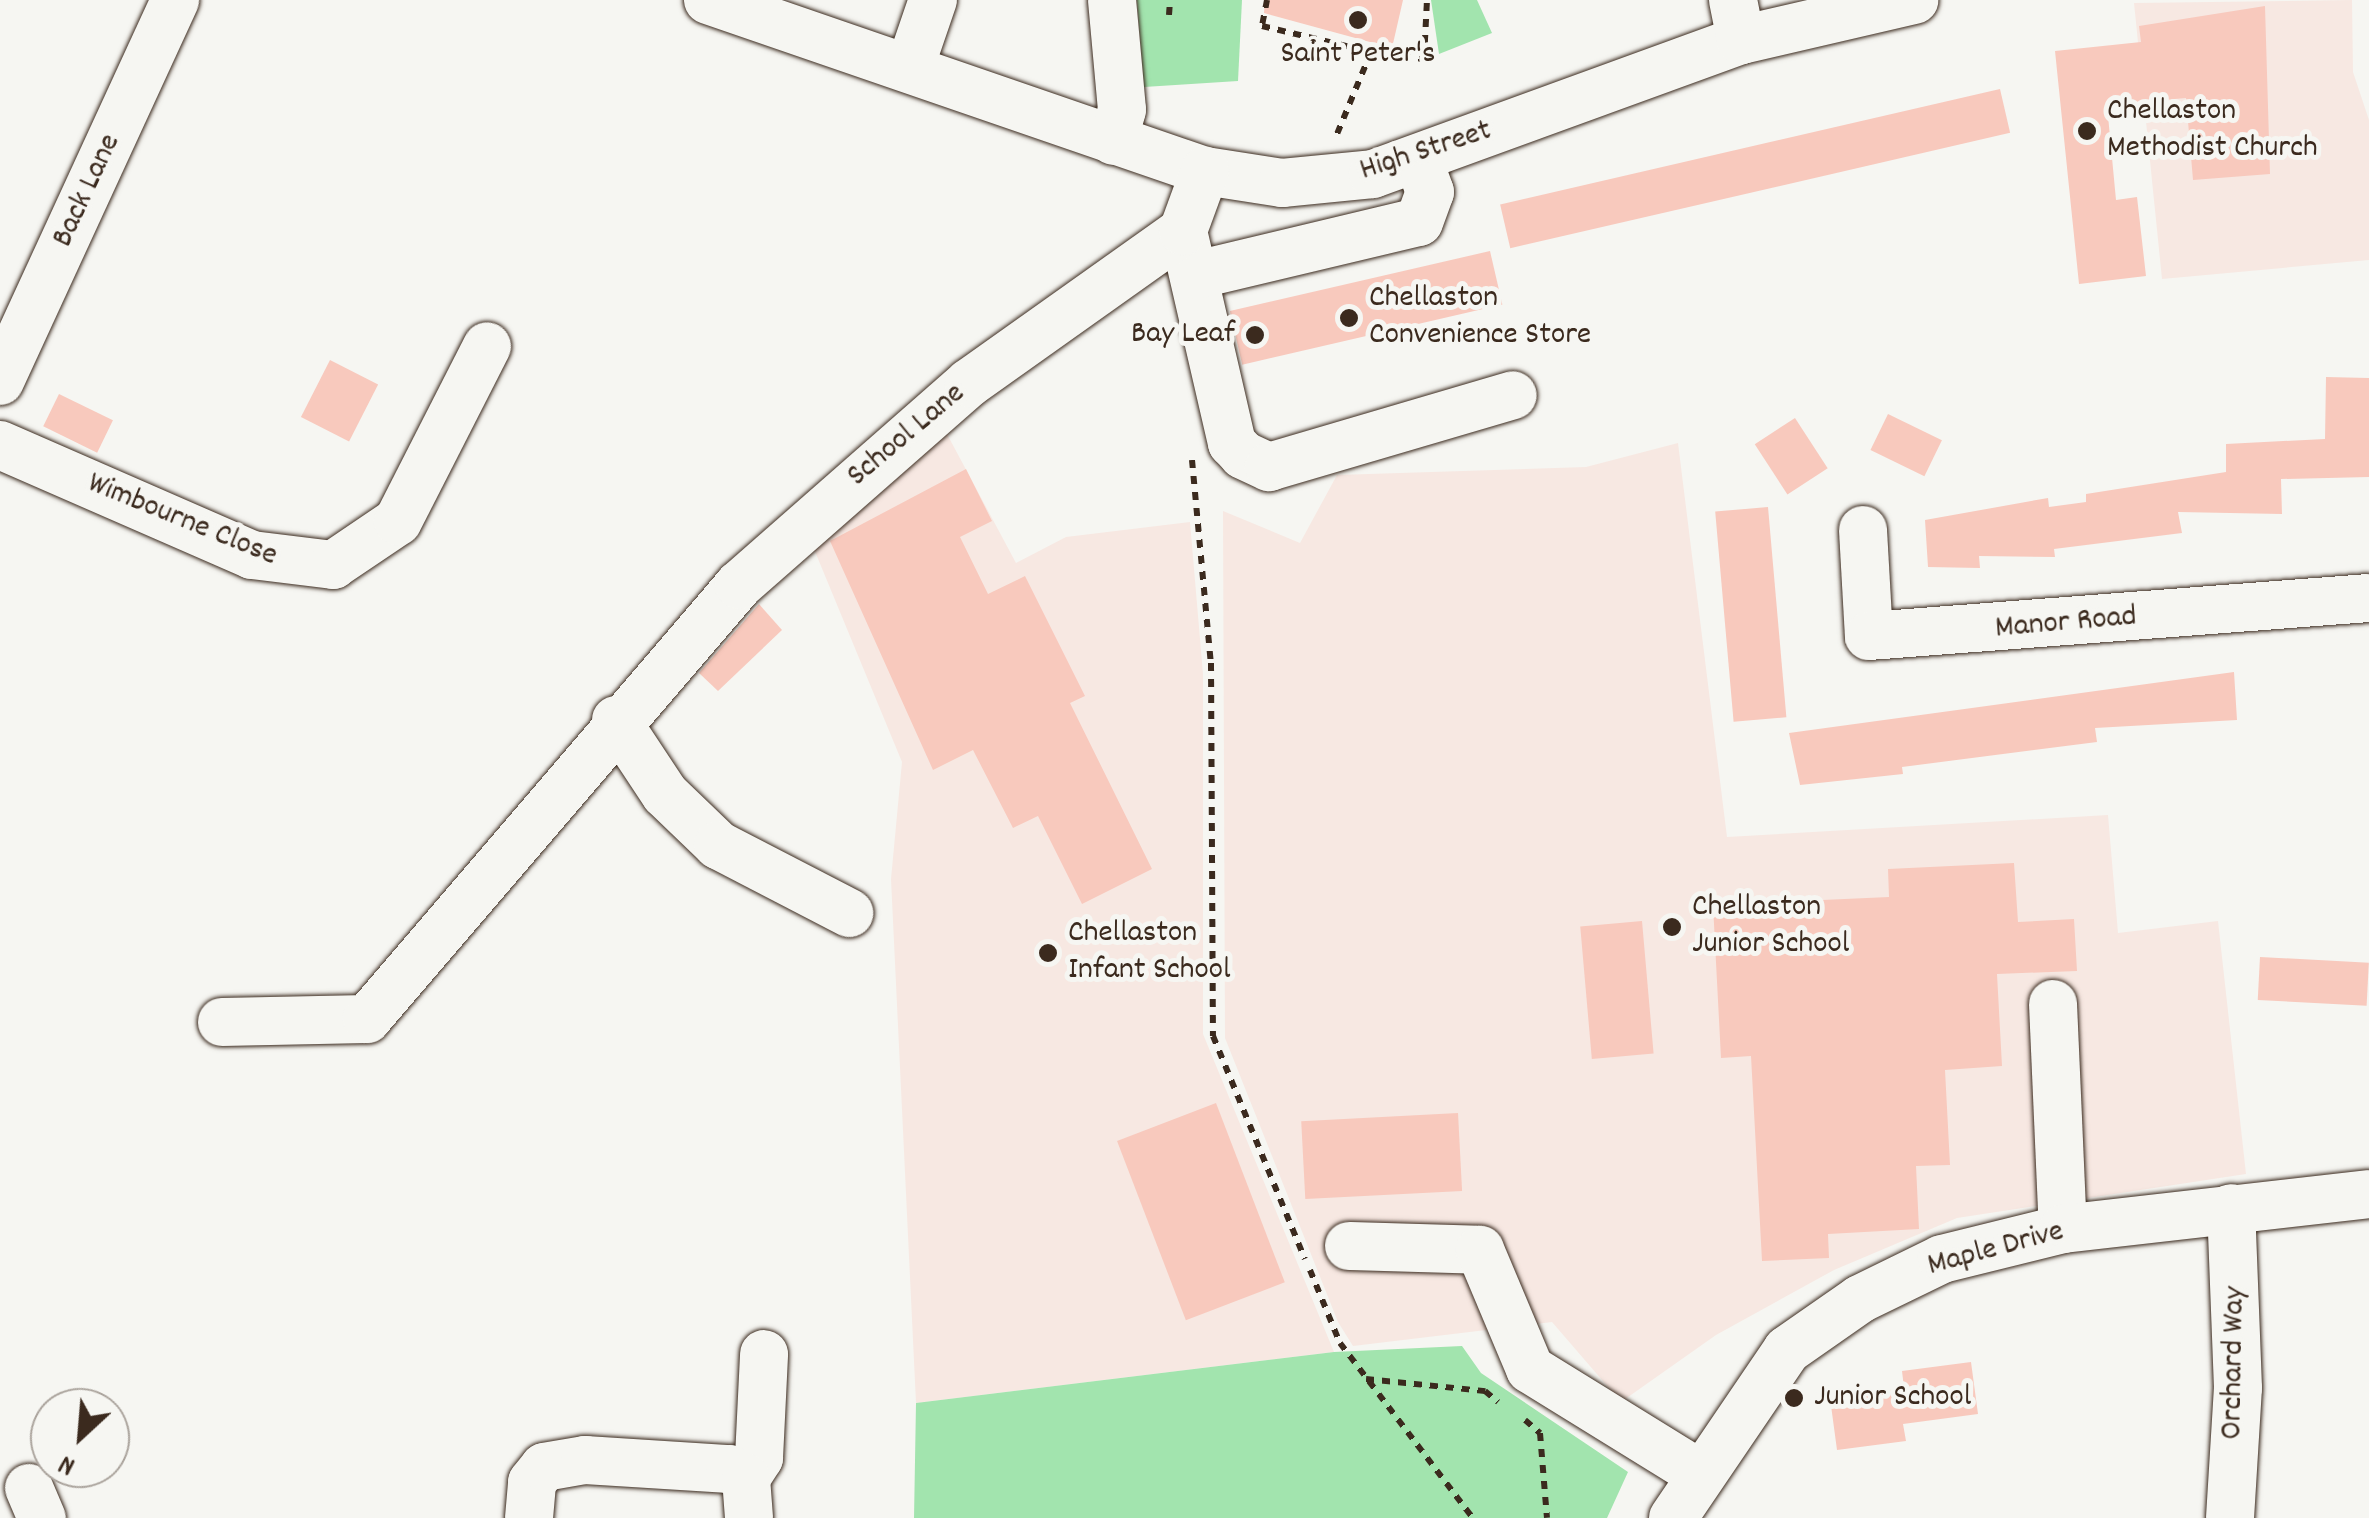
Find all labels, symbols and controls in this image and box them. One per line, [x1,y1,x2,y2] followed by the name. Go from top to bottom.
[1347,9,1369,31] marker: Saint Peter's
[1280,36,1436,74] place label: Saint Peter's
[2107,94,2318,169] place label: Chellaston Methodist Church
[1355,113,1497,191] street label: High Street
[2076,120,2098,142] marker: Chellaston Methodist Church
[45,128,131,254] street label: Back Lane
[1369,281,1591,356] place label: Chellaston Convenience Store
[1338,307,1360,329] marker: Chellaston Convenience Store
[1131,316,1235,354] place label: Bay Leaf
[1244,324,1266,346] marker: Bay Leaf
[840,376,974,496] street label: School Lane
[81,465,283,577] street label: Wimbourne Close
[1994,599,2138,649] street label: Manor Road
[1692,890,1849,965] place label: Chellaston Junior School
[1068,916,1231,991] place label: Chellaston Infant School
[1661,916,1683,938] marker: Chellaston Junior School
[1037,942,1059,964] marker: Chellaston Infant School
[1924,1213,2068,1287] street label: Maple Drive
[2214,1286,2256,1440] street label: Orchard Way
[1814,1379,1971,1417] place label: Junior School
[1783,1387,1805,1409] marker: Junior School
[30,1388,130,1488] north arrow
[53,1442,83,1484] text: N

